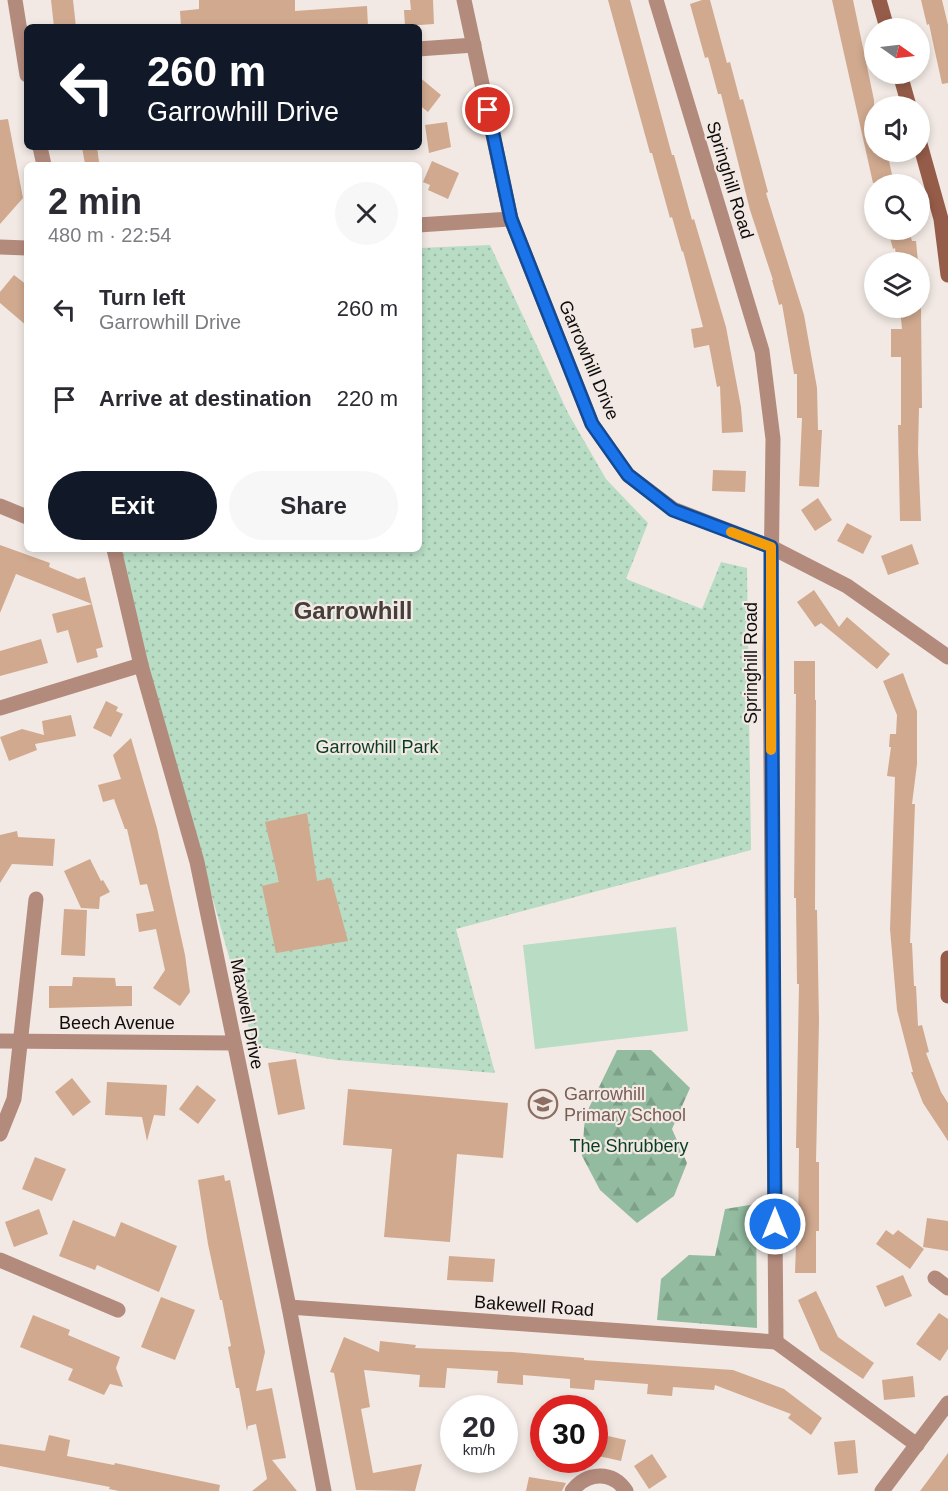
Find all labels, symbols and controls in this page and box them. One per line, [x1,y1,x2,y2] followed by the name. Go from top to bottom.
[864,18,930,84] north arrow
[864,18,930,318] map controls
[48,48,126,126] icon: left
[147,48,266,95] text: 260 m
[462,84,513,135] pin
[471,93,504,126] icon: arrive
[864,96,930,162] button: sound
[147,97,339,127] text: Garrowhill Drive
[703,119,757,241] street label: Springhill Road
[864,174,930,240] button: search
[48,181,142,222] text: 2 min
[335,182,398,245] button: close
[48,224,171,246] text: 480 m · 22:54
[864,252,930,318] button: layers
[99,285,185,310] text: Turn left
[48,293,81,326] icon: left
[337,296,398,321] text: 260 m
[555,297,623,423] street label: Garrowhill Drive
[99,311,241,333] text: Garrowhill Drive
[48,383,81,416] icon: arrive
[99,386,312,411] text: Arrive at destination
[337,386,398,411] text: 220 m
[48,471,217,540] button: Exit
[229,471,398,540] button: Share
[294,597,412,624] district label: Garrowhill
[741,602,761,724] street label: Springhill Road
[315,737,440,757] park label: Garrowhill Park
[226,957,268,1071] street label: Maxwell Drive
[59,1013,175,1033] street label: Beech Avenue
[564,1084,686,1125] place label: Garrowhill Primary School
[527,1088,559,1120] school or university icon: Garrowhill Primary School
[569,1136,689,1156] park label: The Shrubbery
[743,1192,807,1256] position arrow
[473,1292,595,1320] street label: Bakewell Road
[530,1395,608,1473] speed limit sign: 30
[462,1410,496,1443] text: 20
[463,1441,495,1458] text: km/h

